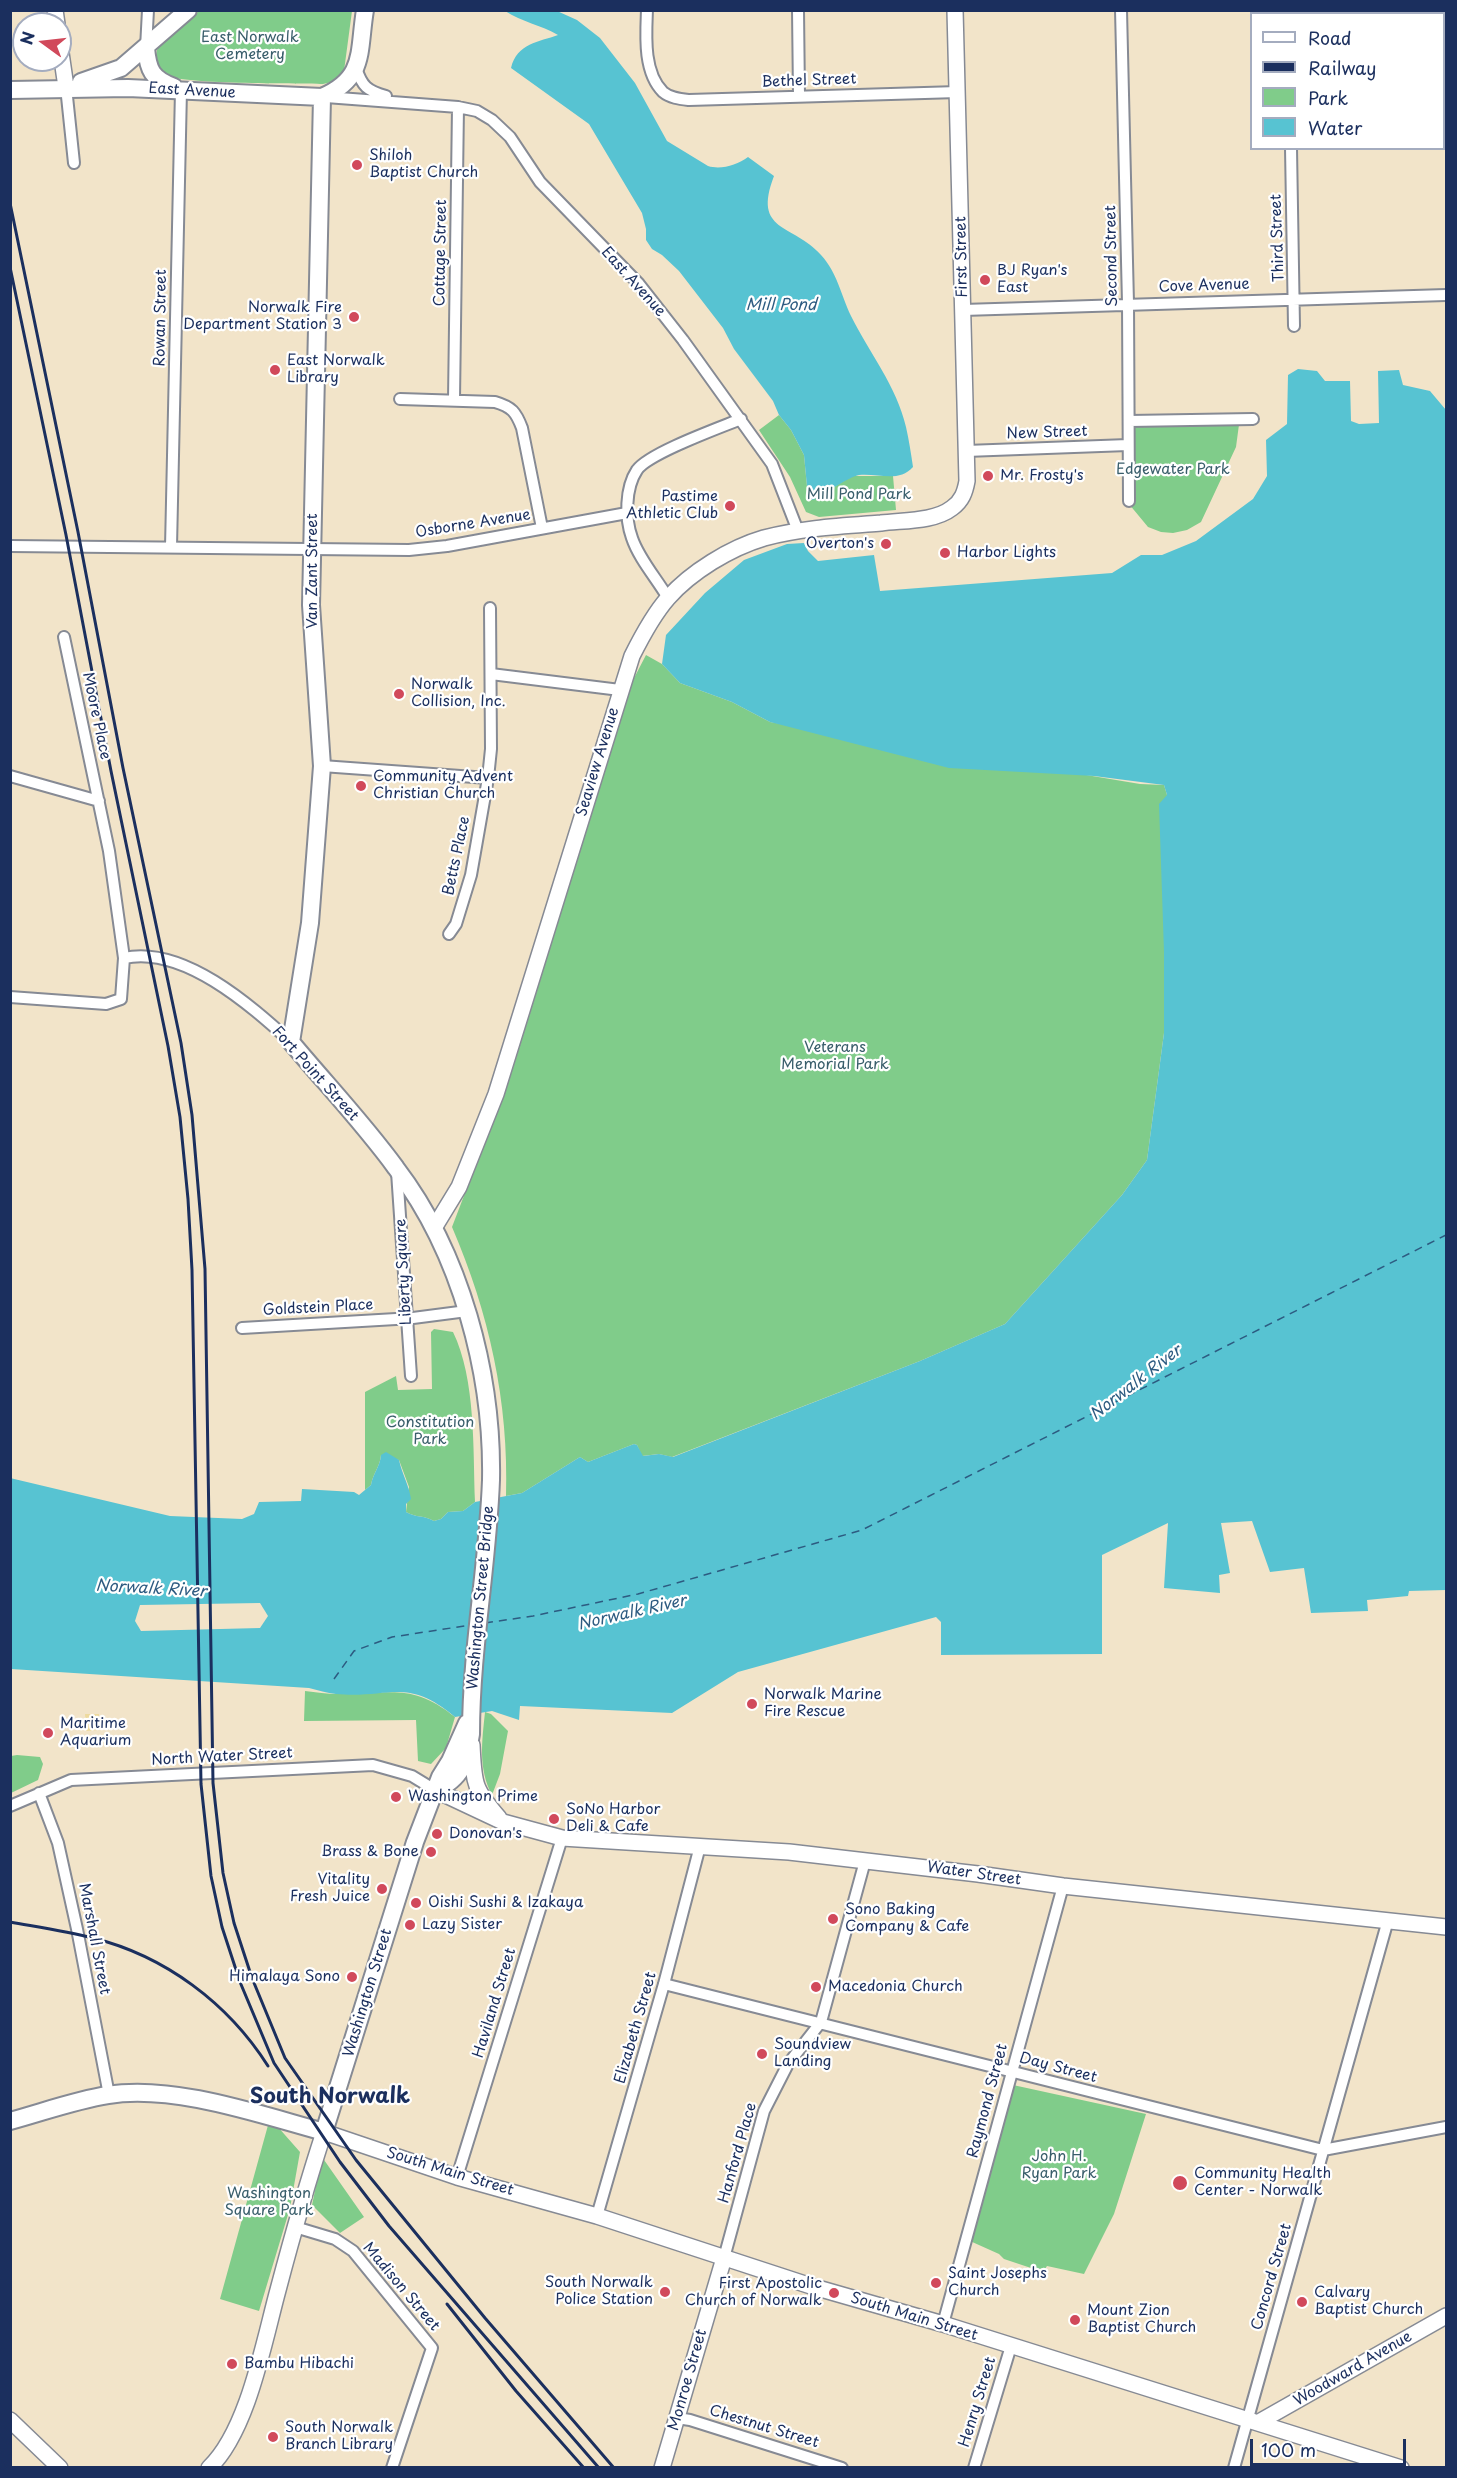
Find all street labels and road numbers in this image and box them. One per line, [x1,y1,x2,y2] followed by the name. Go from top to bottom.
[761,70,857,92] street label: Bethel Street
[148,80,236,102] street label: East Avenue
[1267,194,1289,282] street label: Third Street
[431,199,451,307] street label: Cottage Street
[1102,205,1122,307] street label: Second Street
[952,216,972,298] street label: First Street
[597,244,669,320] street label: East Avenue
[151,269,171,367] street label: Rowan Street
[1158,275,1250,297] street label: Cove Avenue
[1006,423,1088,443] street label: New Street
[414,506,532,542] street label: Osborne Avenue
[304,513,322,629] street label: Van Zant Street
[78,671,114,761] street label: Moore Place
[573,705,623,819] street label: Seaview Avenue
[440,815,474,897] street label: Betts Place
[268,1023,362,1125] street label: Fort Point Street
[392,1218,416,1326] street label: Liberty Square
[262,1296,374,1320] street label: Goldstein Place
[464,1505,498,1691] street label: Washington Street Bridge
[151,1744,293,1770] street label: North Water Street
[926,1858,1022,1890] street label: Water Street
[74,1882,114,1996] street label: Marshall Street
[340,1926,396,2060] street label: Washington Street
[470,1946,520,2060] street label: Haviland Street
[611,1970,661,2086] street label: Elizabeth Street
[964,2042,1012,2160] street label: Raymond Street
[1017,2049,1099,2087] street label: Day Street
[715,2101,761,2205] street label: Hanford Place
[384,2144,516,2200] street label: South Main Street
[1248,2222,1296,2332] street label: Concord Street
[359,2239,443,2335] street label: Madison Street
[848,2289,980,2345] street label: South Main Street
[665,2327,711,2433] street label: Monroe Street
[1291,2328,1415,2410] street label: Woodward Avenue
[956,2355,1000,2449] street label: Henry Street
[707,2402,821,2452] street label: Chestnut Street

